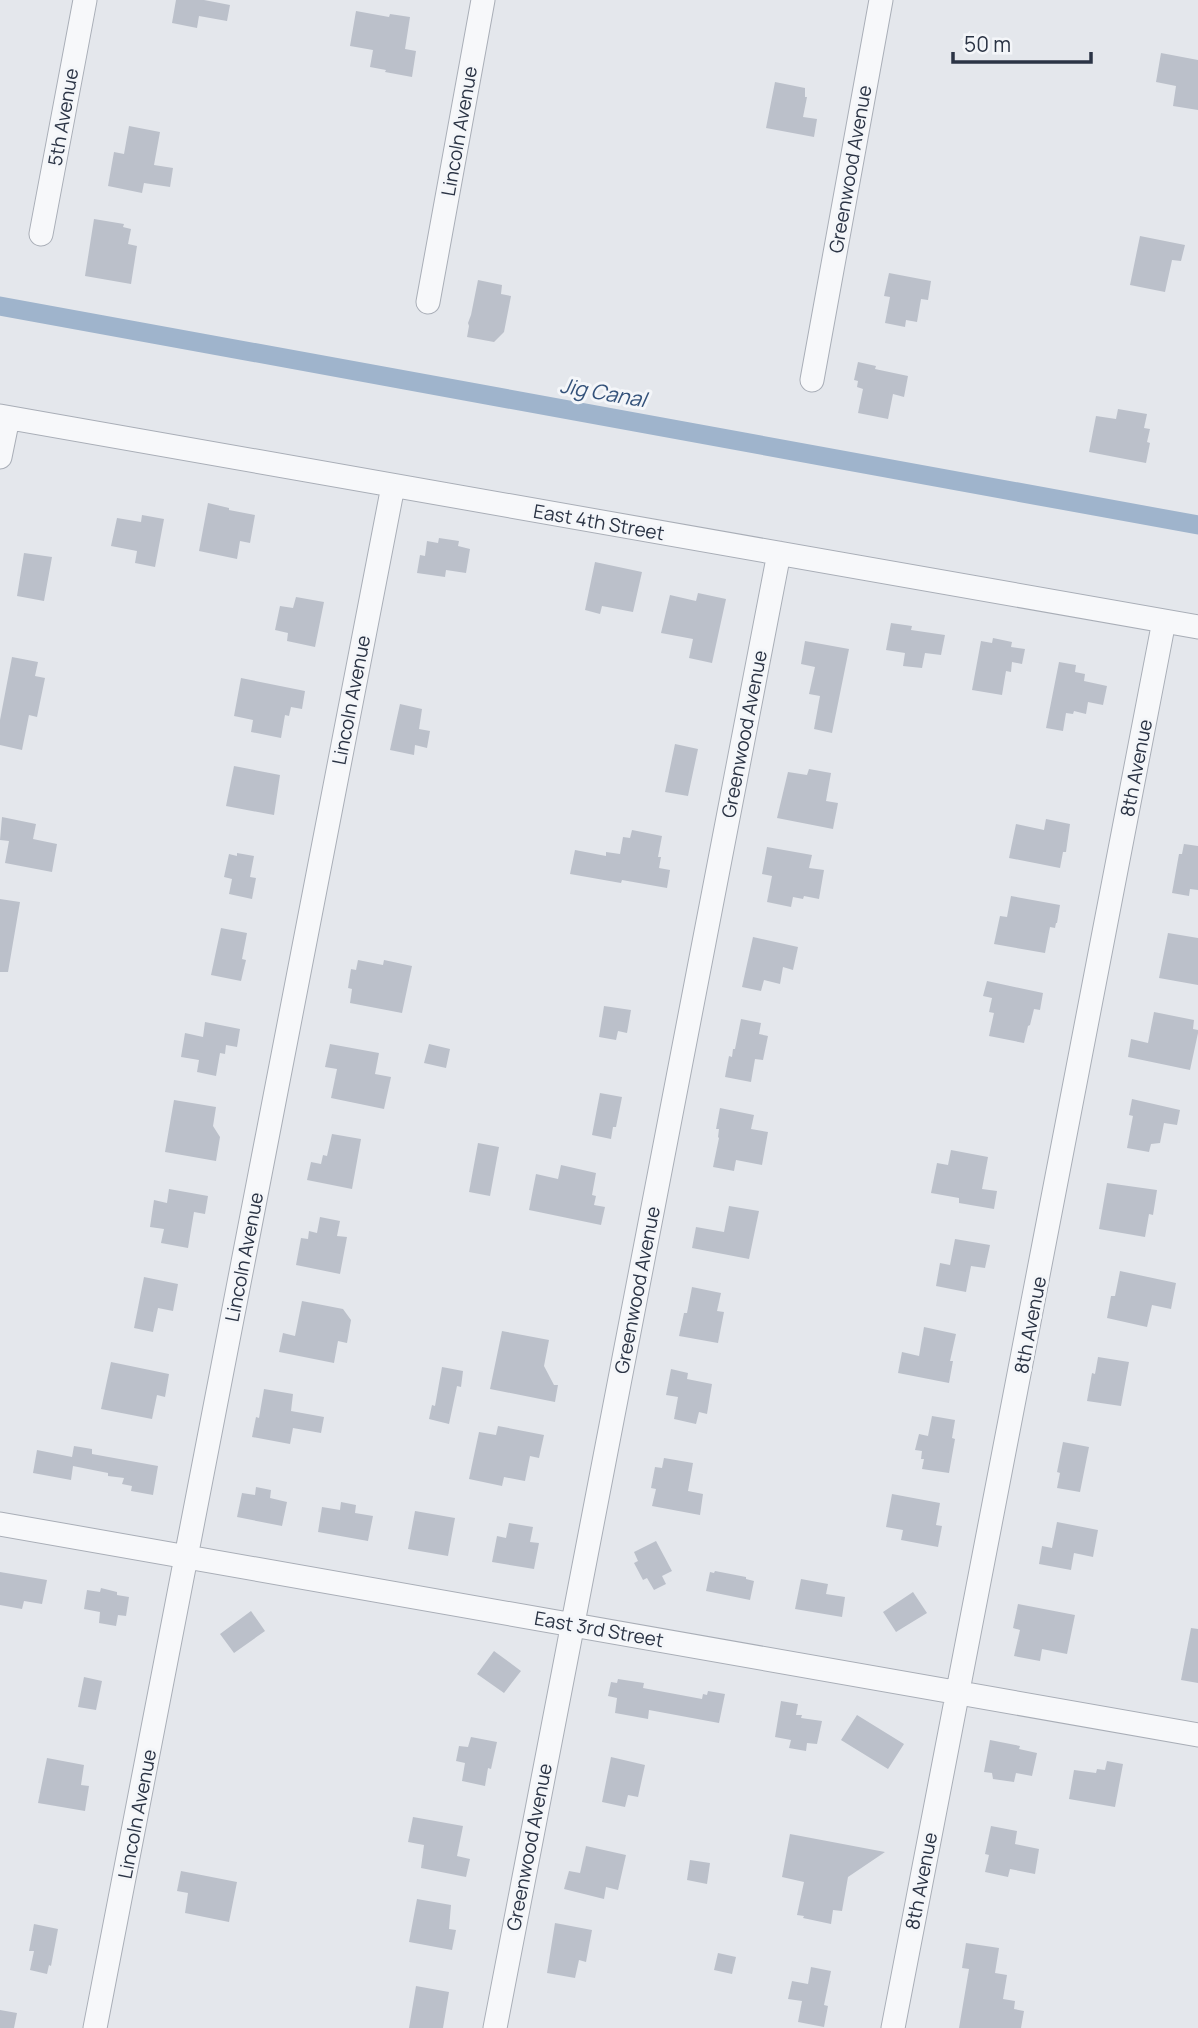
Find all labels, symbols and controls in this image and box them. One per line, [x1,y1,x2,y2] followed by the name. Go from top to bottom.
[953,21,1091,65] scale bar
[964,30,1011,58] text: 50 m
[435,64,483,198] street label: Lincoln Avenue
[42,66,84,168] street label: 5th Avenue
[822,83,878,255] street label: Greenwood Avenue
[558,371,651,414] water label: Jig Canal
[532,498,666,546] street label: East 4th Street
[326,633,376,767] street label: Lincoln Avenue
[715,648,773,820] street label: Greenwood Avenue
[1114,717,1158,819] street label: 8th Avenue
[219,1190,269,1324] street label: Lincoln Avenue
[608,1204,666,1376] street label: Greenwood Avenue
[1008,1274,1052,1376] street label: 8th Avenue
[532,1605,666,1653] street label: East 3rd Street
[112,1747,162,1881] street label: Lincoln Avenue
[500,1761,558,1933] street label: Greenwood Avenue
[899,1830,943,1932] street label: 8th Avenue

